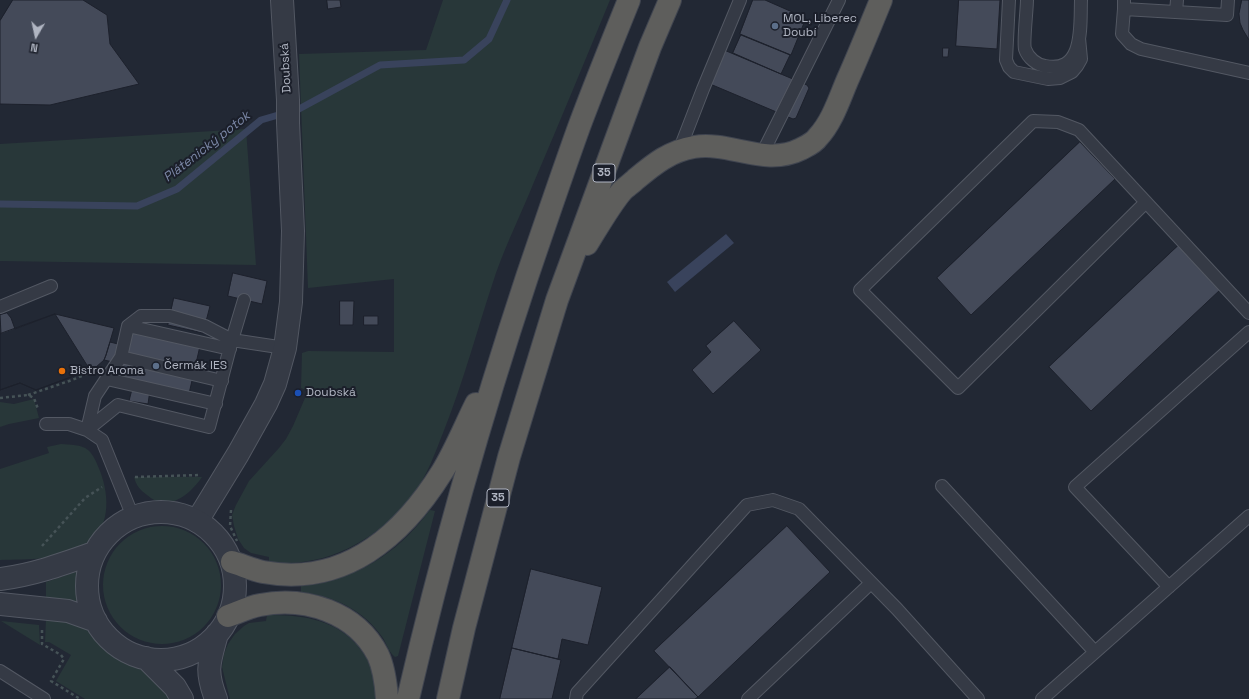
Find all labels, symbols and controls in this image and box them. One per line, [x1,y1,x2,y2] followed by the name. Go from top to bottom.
[783,12,857,40] place label: MOL, Liberec Doubí
[16,16,56,56] north arrow
[770,21,780,31] marker: MOL, Liberec Doubí
[29,40,39,55] text: N
[278,43,294,93] street label: Doubská
[161,108,253,186] water label: Plátenický potok
[593,164,615,182] road number: 35
[164,359,227,373] place label: Čermák IES
[151,361,161,371] marker: Čermák IES
[70,364,144,378] place label: Bistro Aroma
[57,366,67,376] marker: Bistro Aroma
[306,386,356,400] place label: Doubská
[293,388,303,398] marker: Doubská
[487,489,509,507] road number: 35

